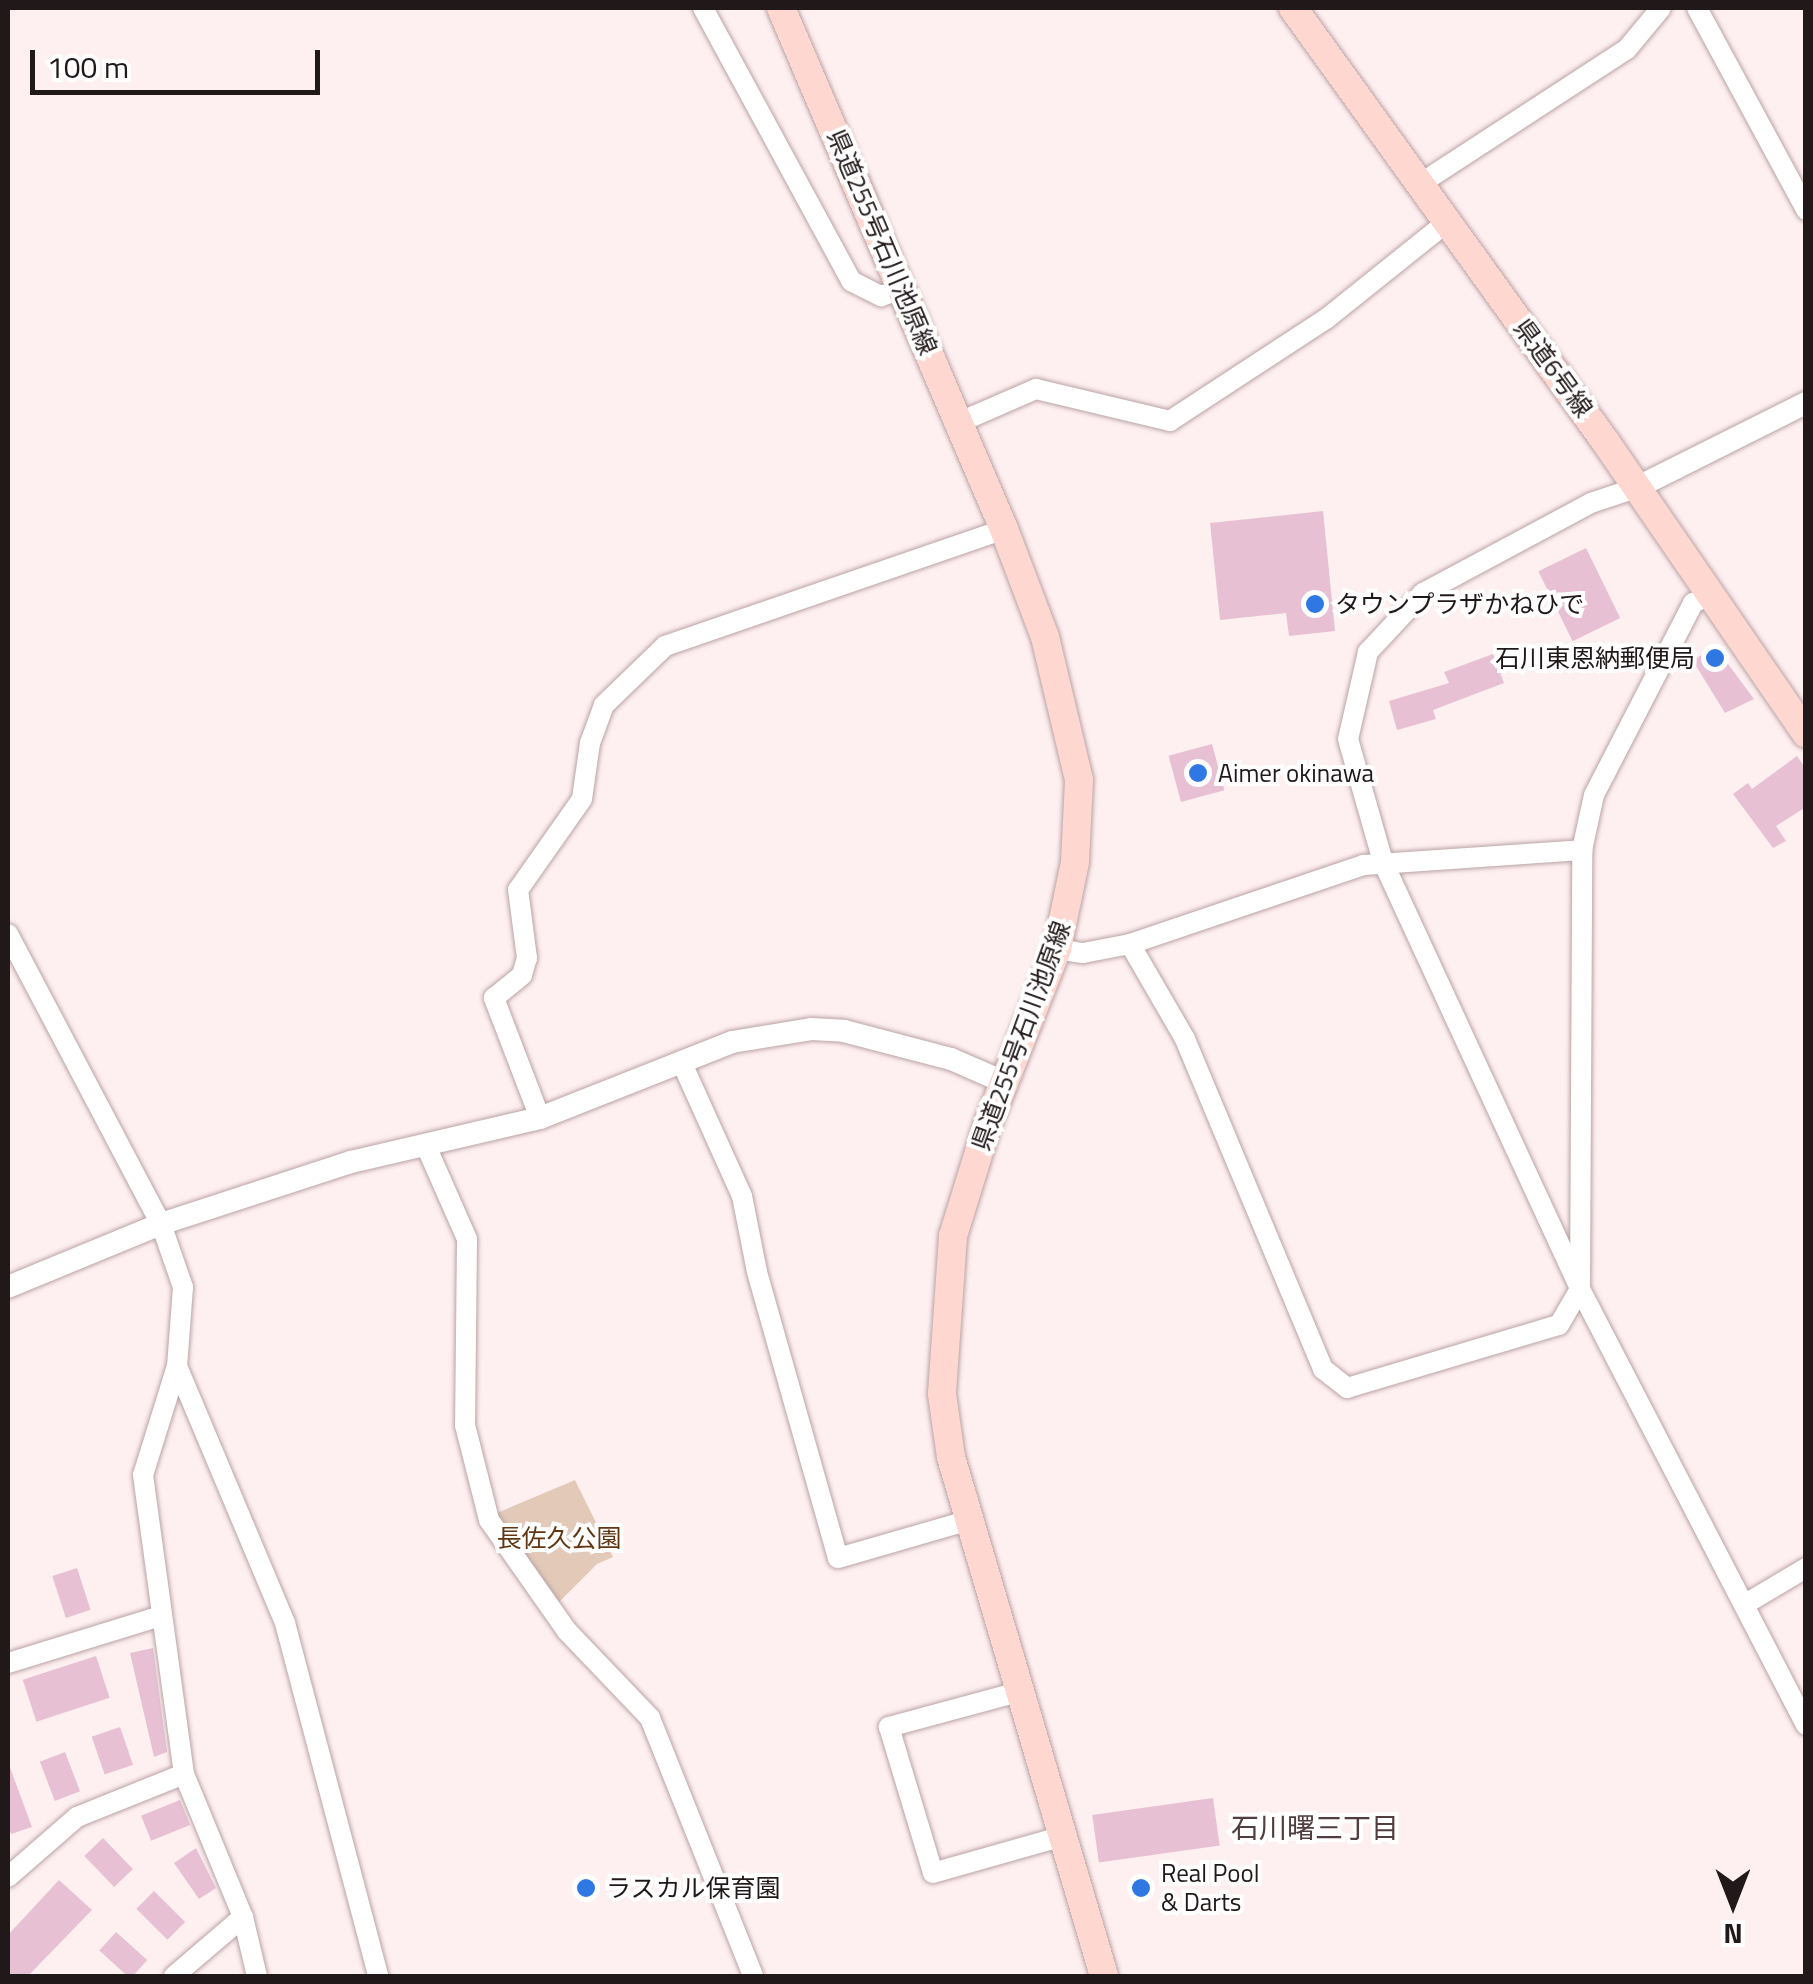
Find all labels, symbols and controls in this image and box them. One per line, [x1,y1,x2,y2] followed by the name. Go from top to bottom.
[35,30,325,92] scale bar
[47,44,129,90] text: 100 m
[821,125,943,359] street label: 県道255号石川池原線
[1507,313,1599,423] street label: 県道6号線
[1335,589,1585,619] place label: タウンプラザかねひで
[1304,593,1326,615] marker: タウンプラザかねひで
[1495,643,1695,673] place label: 石川東恩納郵便局
[1704,647,1726,669] marker: 石川東恩納郵便局
[1218,758,1374,788] place label: Aimer okinawa
[1187,762,1209,784] marker: Aimer okinawa
[966,917,1076,1155] street label: 県道255号石川池原線
[497,1523,621,1553] park label: 長佐久公園
[1231,1811,1399,1845] district label: 石川曙三丁目
[1683,1854,1783,1954] north arrow
[1161,1859,1259,1918] place label: Real Pool & Darts
[606,1873,781,1903] place label: ラスカル保育園
[575,1877,597,1899] marker: ラスカル保育園
[1130,1877,1152,1899] marker: Real Pool & Darts
[1723,1913,1743,1956] text: N

